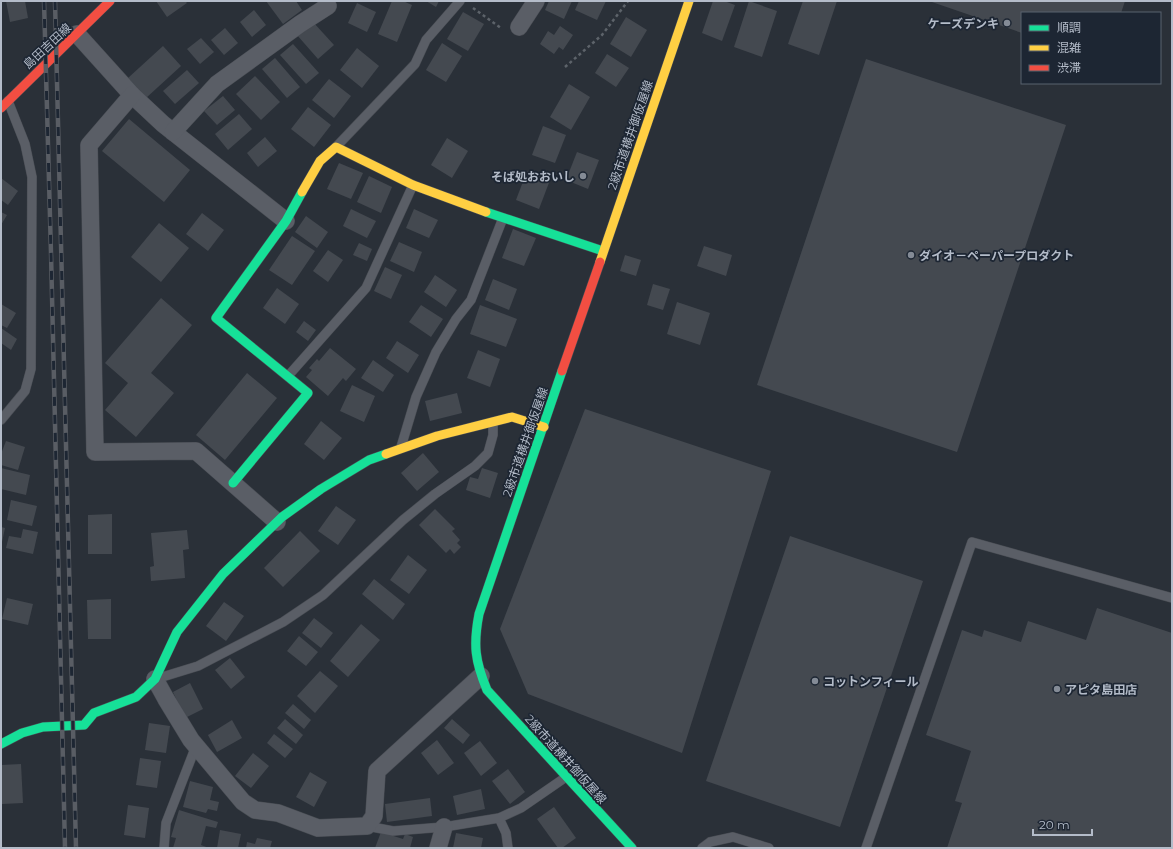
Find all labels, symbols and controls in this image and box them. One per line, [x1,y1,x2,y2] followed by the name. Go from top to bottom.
[1021,12,1161,84] legend
[928,16,999,31] place label: ケーズデンキ
[1002,18,1012,28] marker: ケーズデンキ
[20,20,74,72] street label: 島田吉田線
[1057,20,1081,35] text: 順調
[1057,40,1081,55] text: 混雑
[1057,60,1081,75] text: 渋滞
[604,78,656,192] street label: 2級市道横井御仮屋線
[491,169,575,184] place label: そば処おおいし
[578,171,588,181] marker: そば処おおいし
[919,248,1074,263] place label: ダイオ－ペーパープロダクト
[906,250,916,260] marker: ダイオ－ペーパープロダクト
[499,385,551,499] street label: 2級市道横井御仮屋線
[823,674,918,689] place label: コットンフィール
[810,676,820,686] marker: コットンフィール
[1065,682,1137,697] place label: アピタ島田店
[1052,684,1062,694] marker: アピタ島田店
[522,711,610,807] street label: 2級市道横井御仮屋線
[1033,811,1092,837] scale bar
[1039,817,1070,832] text: 20 m

